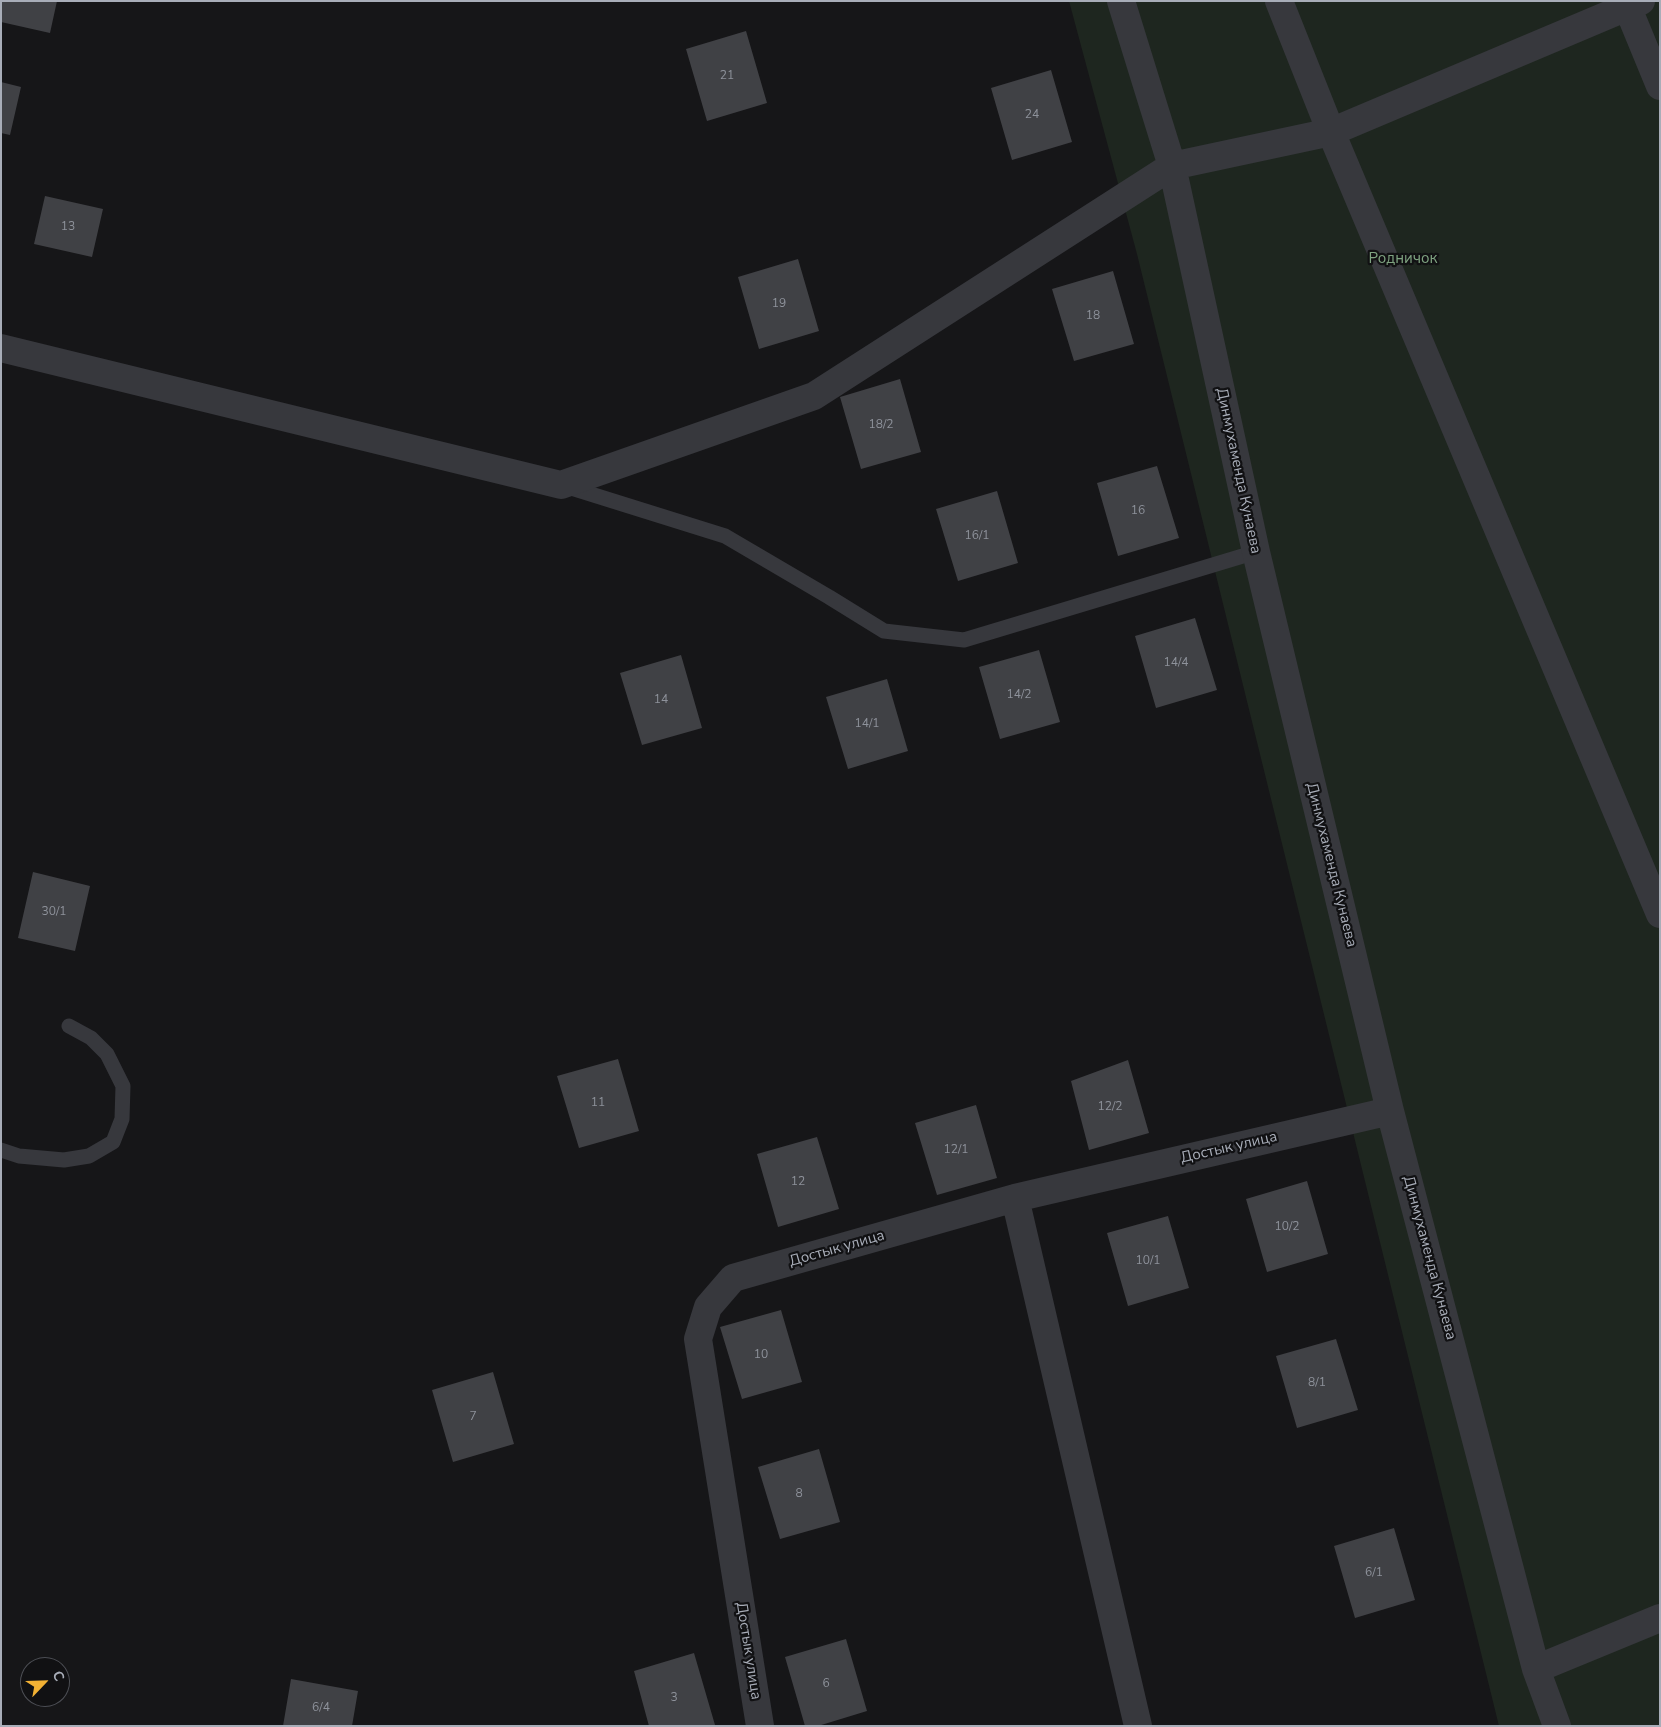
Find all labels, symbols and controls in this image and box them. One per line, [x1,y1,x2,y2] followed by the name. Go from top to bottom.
[720,69,734,83] house number: 21
[1025,108,1039,122] house number: 24
[61,220,75,234] house number: 13
[1369,250,1437,268] park label: Родничок
[772,297,786,311] house number: 19
[1086,309,1100,323] house number: 18
[1212,386,1264,556] street label: Динмухаменда Кунаева
[869,418,893,432] house number: 18/2
[1131,504,1145,518] house number: 16
[965,529,989,543] house number: 16/1
[1164,656,1188,670] house number: 14/4
[1007,688,1031,702] house number: 14/2
[654,693,668,707] house number: 14
[855,717,879,731] house number: 14/1
[1302,781,1360,949] street label: Динмухаменда Кунаева
[42,905,66,919] house number: 30/1
[591,1096,605,1110] house number: 11
[1098,1100,1122,1114] house number: 12/2
[1179,1128,1279,1168] street label: Достык улица
[944,1143,968,1157] house number: 12/1
[1398,1174,1460,1342] street label: Динмухаменда Кунаева
[791,1175,805,1189] house number: 12
[1275,1220,1299,1234] house number: 10/2
[787,1227,887,1271] street label: Достык улица
[1136,1254,1160,1268] house number: 10/1
[754,1348,768,1362] house number: 10
[1308,1376,1326,1390] house number: 8/1
[469,1410,477,1424] house number: 7
[795,1487,803,1501] house number: 8
[1365,1566,1383,1580] house number: 6/1
[731,1601,765,1701] street label: Достык улица
[20,1657,70,1707] north arrow
[48,1668,69,1684] text: С
[822,1677,830,1691] house number: 6
[670,1691,678,1705] house number: 3
[312,1701,330,1715] house number: 6/4

